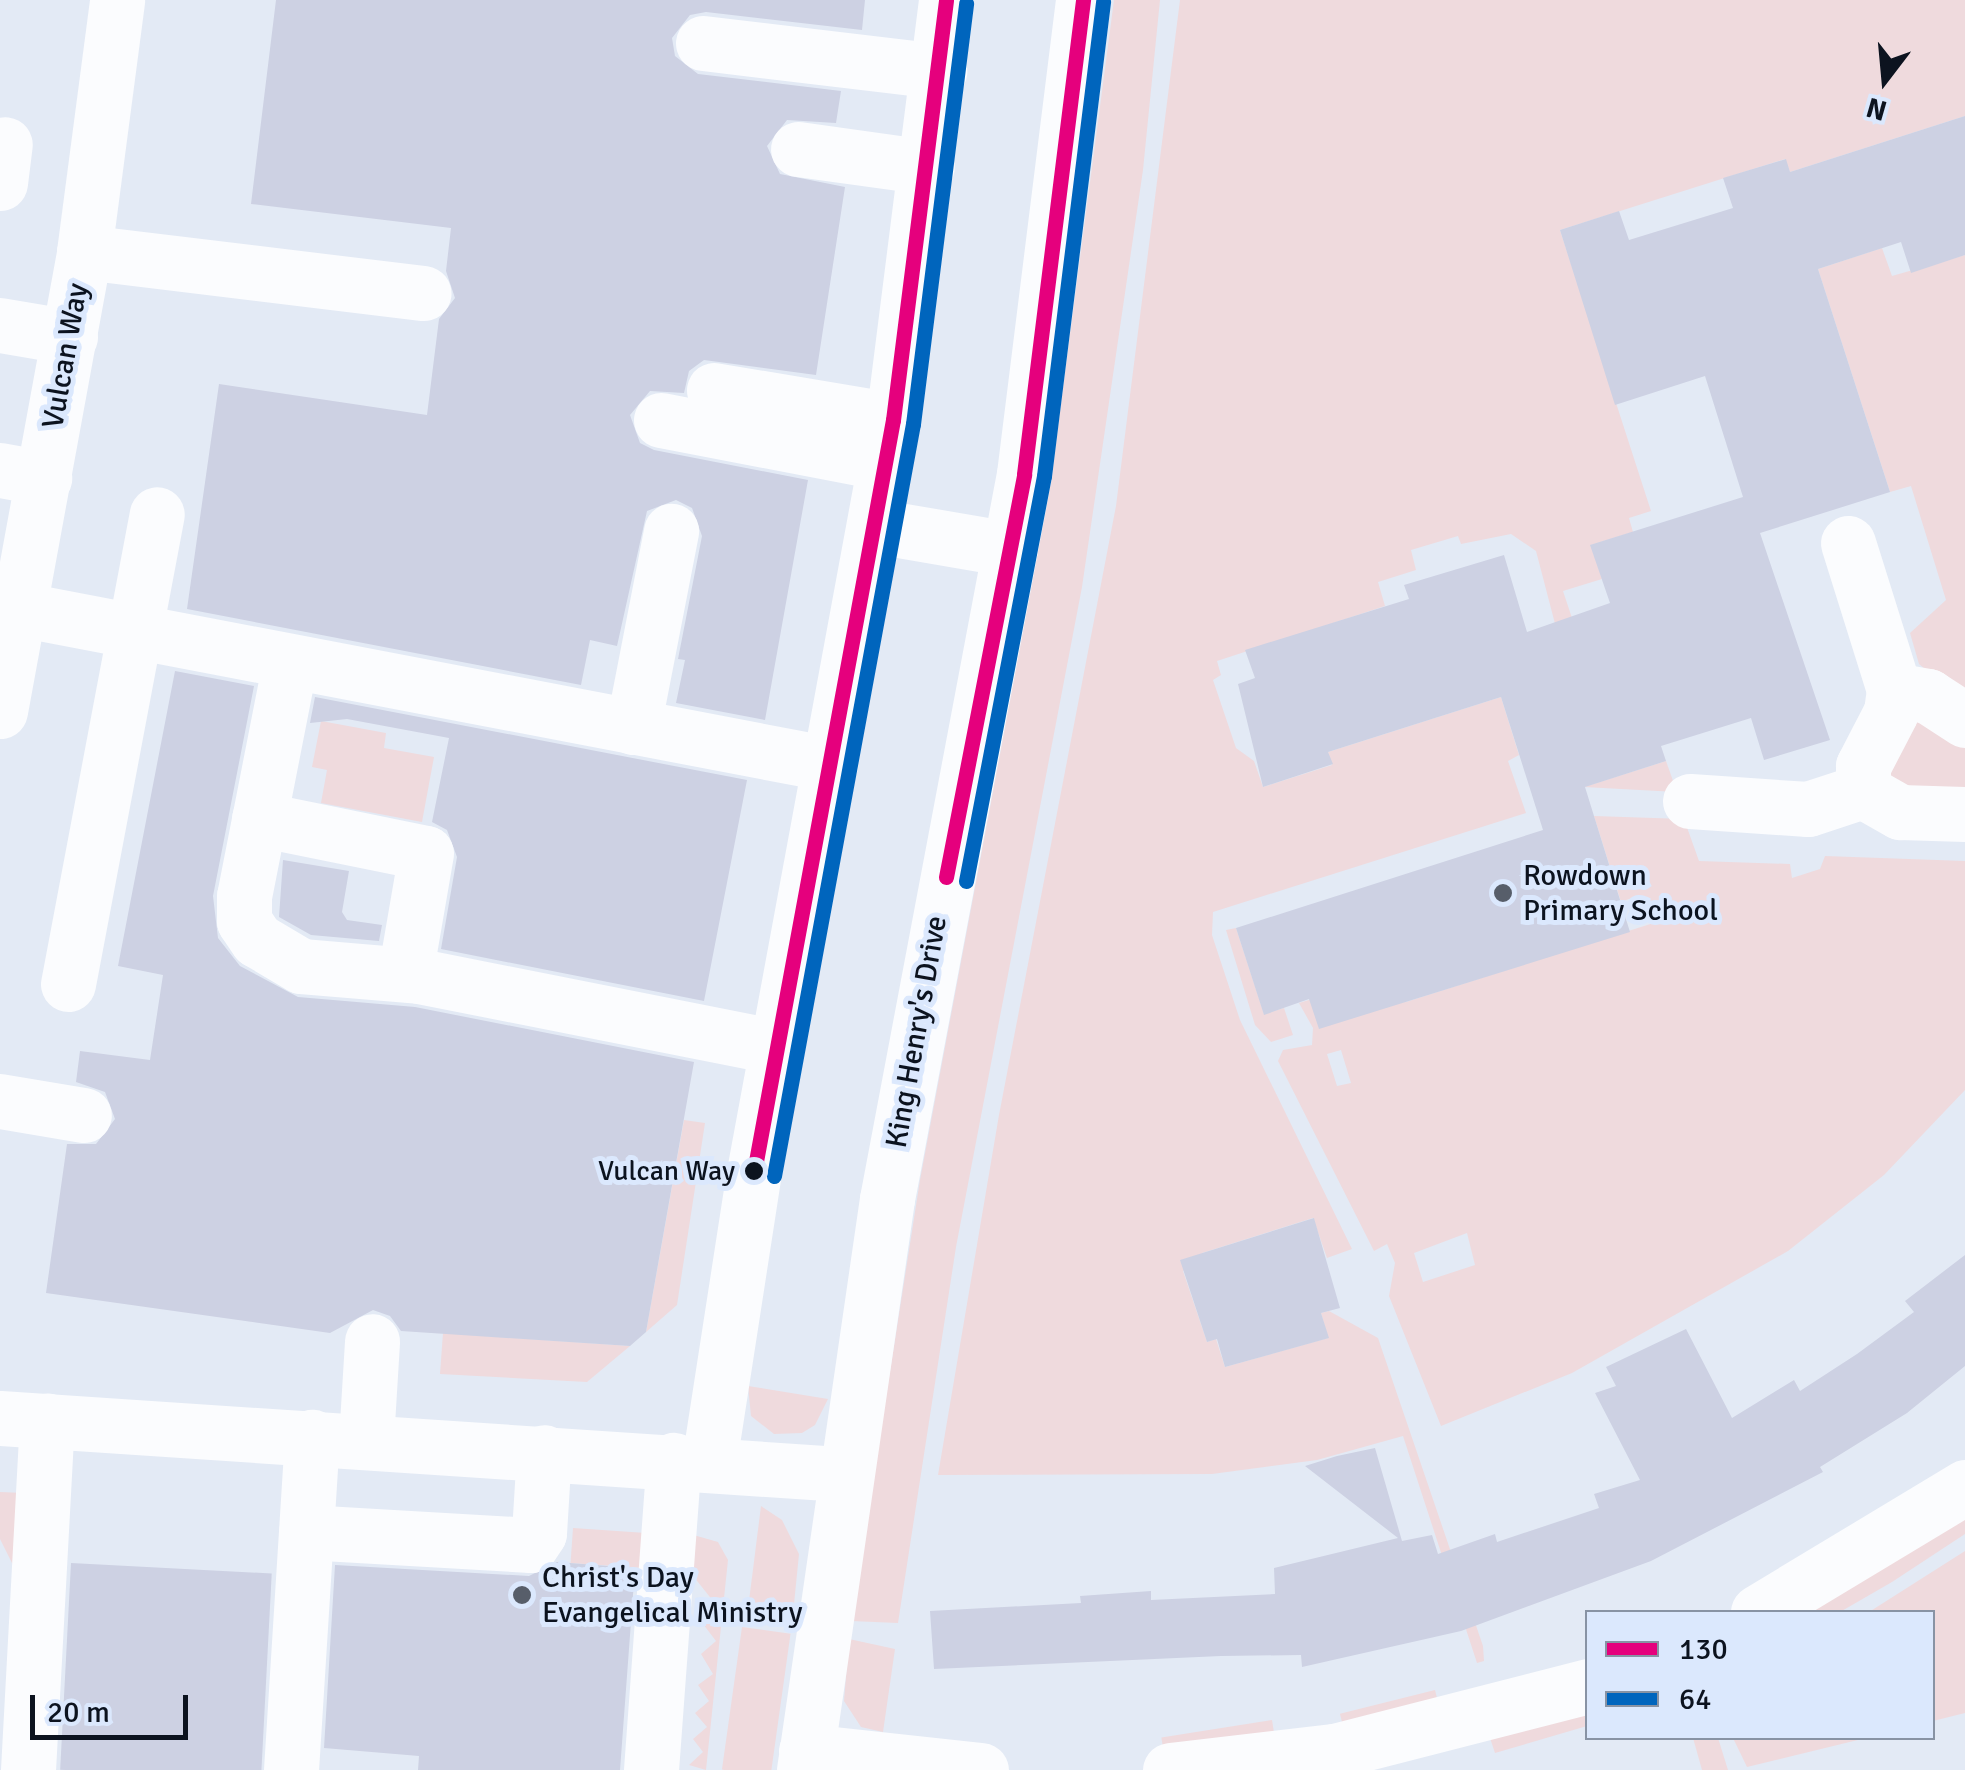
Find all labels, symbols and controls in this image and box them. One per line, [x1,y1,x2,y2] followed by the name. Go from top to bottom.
[1835,30,1935,130] north arrow
[1863,90,1891,128] text: N
[36,281,96,431] street label: Vulcan Way
[1523,858,1718,928] place label: Rowdown Primary School
[1492,882,1514,904] marker: Rowdown Primary School
[879,913,955,1151] street label: King Henry's Drive
[598,1154,735,1188] place label: Vulcan Way
[744,1161,764,1181] marker: Vulcan Way
[542,1560,802,1630] place label: Christ's Day Evangelical Ministry
[511,1584,533,1606] marker: Christ's Day Evangelical Ministry
[1585,1610,1935,1740] legend
[1679,1631,1728,1668] text: 130
[35,1675,192,1737] scale bar
[1679,1681,1711,1718] text: 64
[47,1694,110,1731] text: 20 m

